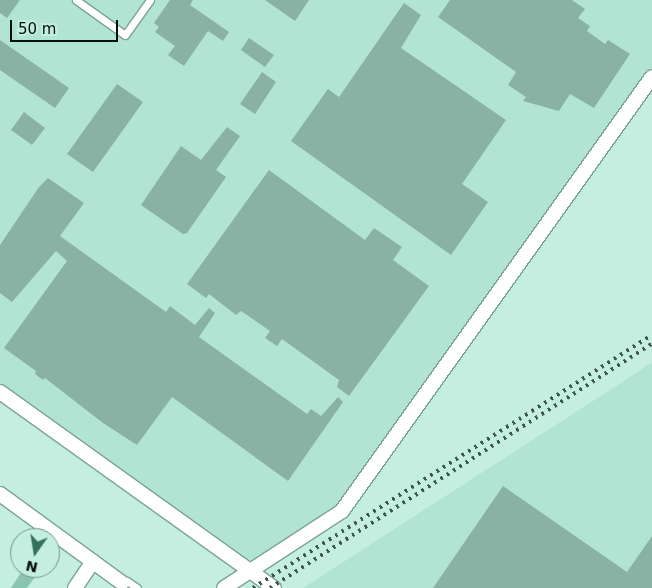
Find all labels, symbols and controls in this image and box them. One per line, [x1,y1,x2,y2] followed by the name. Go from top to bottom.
[12,10,120,42] scale bar
[18,20,56,38] text: 50 m
[10,528,60,578] north arrow
[24,558,39,576] text: N

